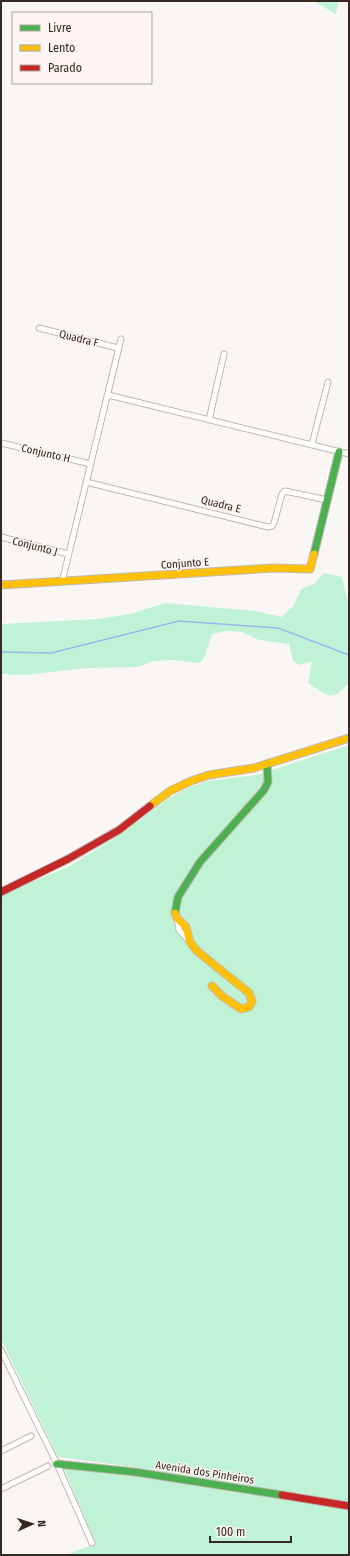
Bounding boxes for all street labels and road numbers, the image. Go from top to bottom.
street label: Quadra F [58,327,100,350]
street label: Conjunto H [20,442,72,465]
street label: Quadra E [200,493,242,516]
street label: Conjunto J [11,535,59,558]
street label: Conjunto E [161,555,210,572]
street label: Avenida dos Pinheiros [155,1458,256,1487]

